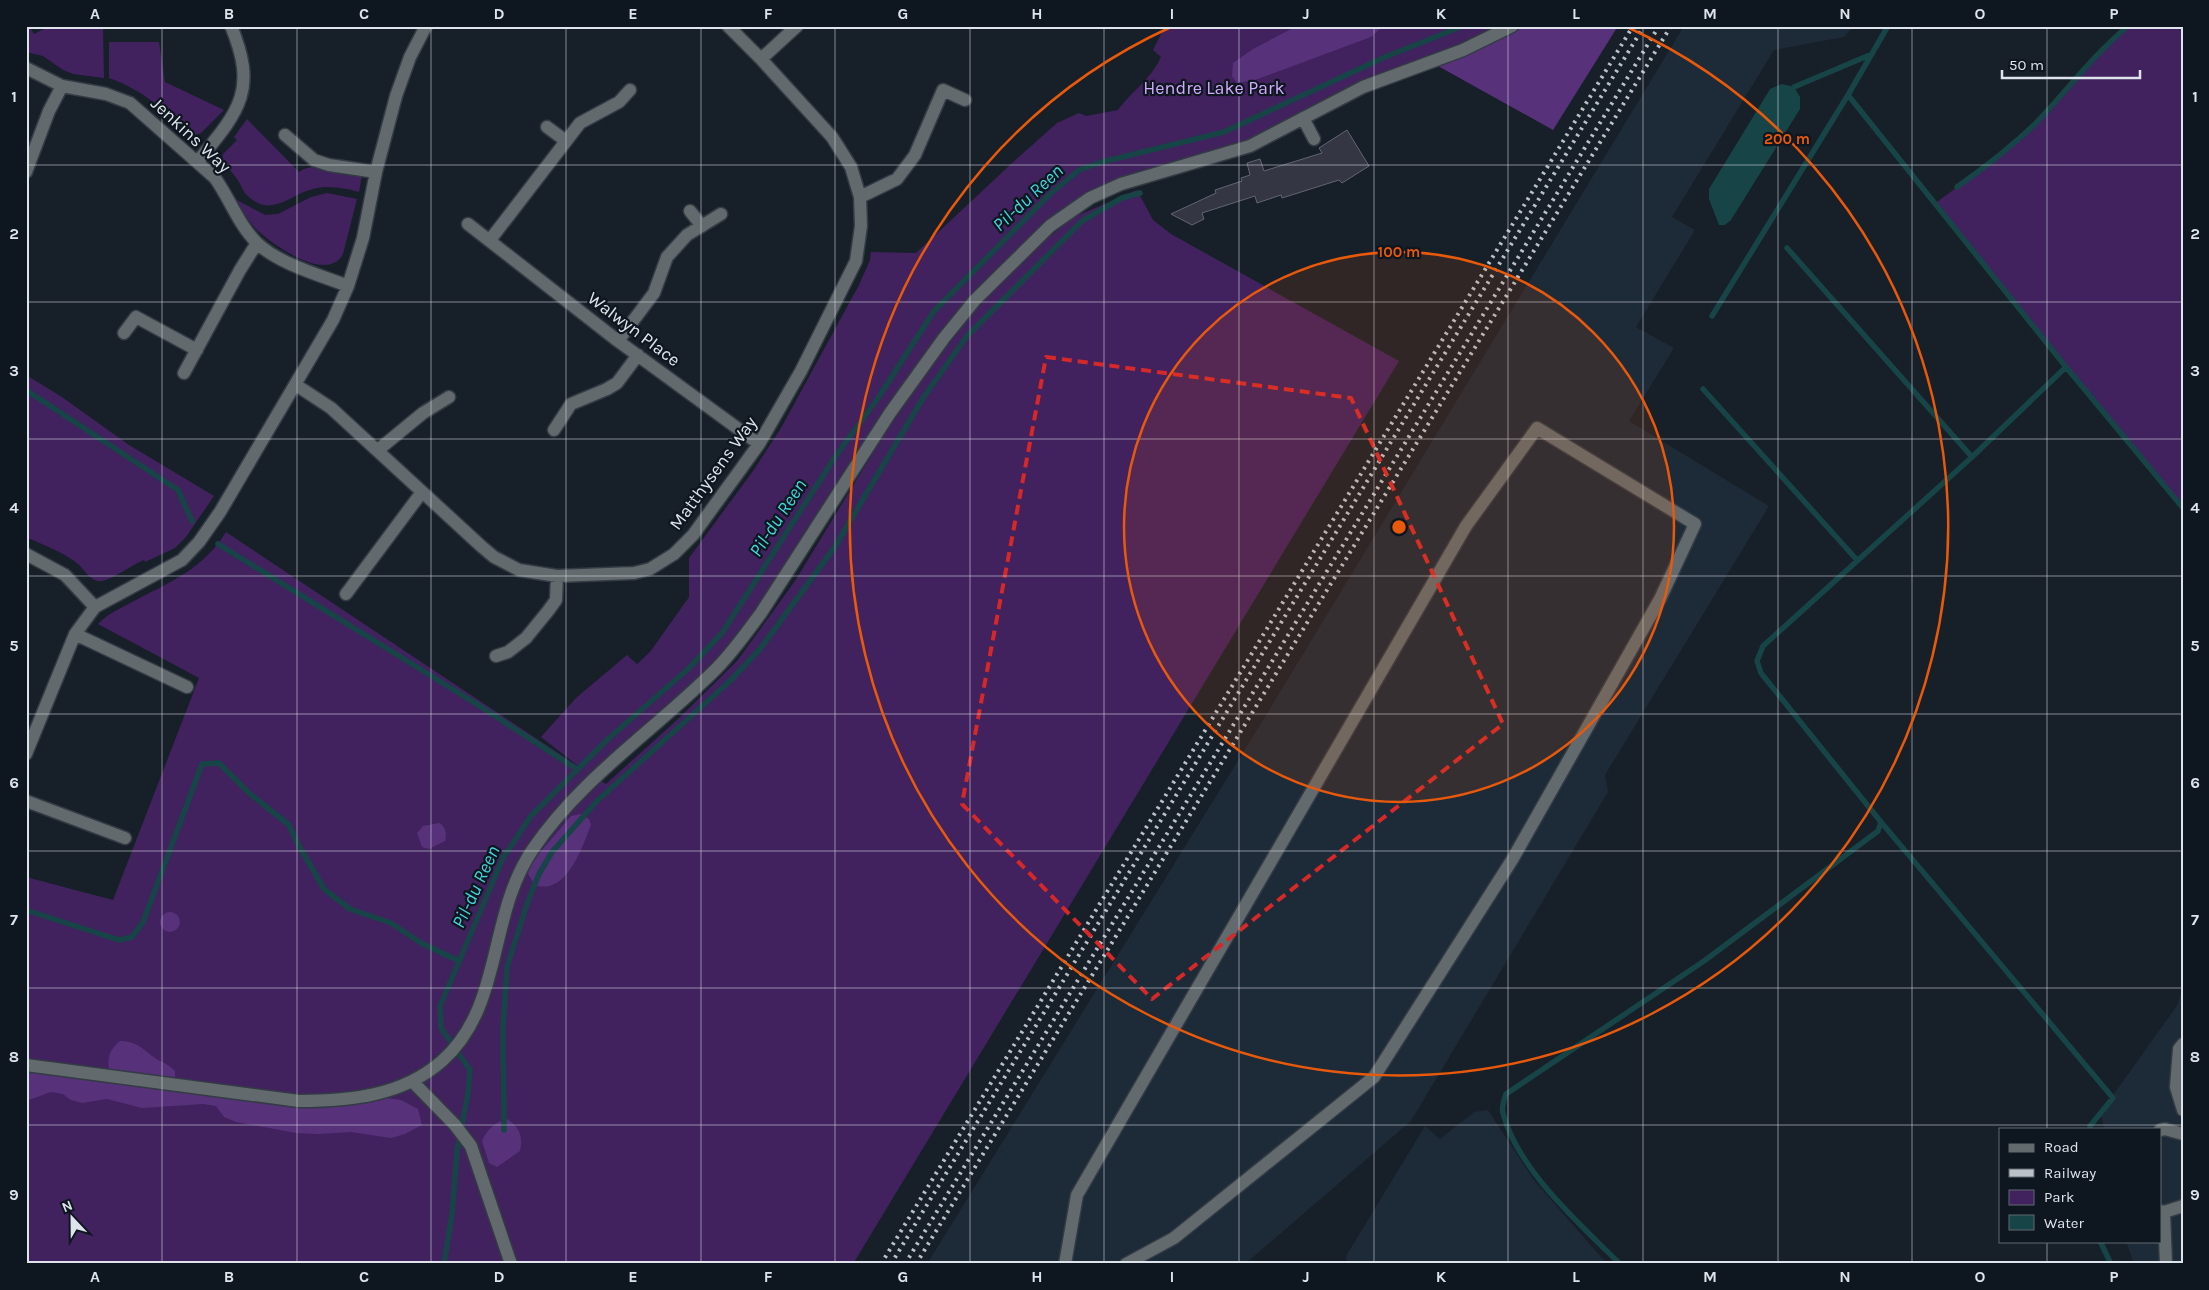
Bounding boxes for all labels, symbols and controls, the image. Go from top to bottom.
text: A [90,4,100,23]
text: B [224,4,234,23]
text: C [359,4,369,23]
text: D [494,4,505,23]
text: E [628,4,638,23]
text: F [764,4,773,23]
text: G [898,4,908,23]
text: H [1031,4,1043,23]
text: I [1170,4,1174,23]
text: J [1302,4,1310,23]
text: K [1436,4,1447,23]
text: L [1572,4,1580,23]
text: M [1703,4,1717,23]
text: N [1839,4,1851,23]
text: O [1975,4,1986,23]
text: P [2109,4,2119,23]
scale bar [2002,48,2139,80]
text: 50 m [2009,56,2044,74]
park label: Hendre Lake Park [1143,77,1285,99]
text: 1 [11,87,17,106]
text: 1 [2192,87,2198,106]
street label: Jenkins Way [146,92,236,178]
text: 200 m [1764,130,1810,148]
water label: Pil-du Reen [988,160,1068,236]
text: 2 [9,224,19,243]
text: 2 [2190,224,2200,243]
text: 100 m [1378,243,1420,261]
street label: Walwyn Place [583,287,685,371]
text: 3 [9,361,19,380]
text: 3 [2190,361,2200,380]
street label: Matthysens Way [664,411,762,534]
water label: Pil-du Reen [745,475,811,561]
text: 4 [9,498,19,517]
text: 4 [2190,498,2200,517]
centre of rings [1390,518,1408,536]
text: 5 [9,636,19,655]
text: 5 [2190,636,2200,655]
text: 6 [9,773,19,792]
text: 6 [2190,773,2200,792]
water label: Pil-du Reen [447,842,505,932]
text: 7 [10,910,18,929]
text: 7 [2191,910,2199,929]
text: 8 [9,1047,19,1066]
text: 8 [2190,1047,2200,1066]
legend [1999,1128,2162,1242]
text: Road [2044,1138,2079,1156]
text: Railway [2044,1164,2096,1182]
text: 9 [9,1185,19,1204]
text: 9 [2190,1185,2200,1204]
text: Park [2044,1188,2074,1206]
north arrow [48,1192,98,1242]
text: N [59,1197,75,1216]
text: Water [2044,1214,2085,1232]
text: A [90,1267,100,1286]
text: B [224,1267,234,1286]
text: C [359,1267,369,1286]
text: D [494,1267,505,1286]
text: E [628,1267,638,1286]
text: F [764,1267,773,1286]
text: G [898,1267,908,1286]
text: H [1031,1267,1043,1286]
text: I [1170,1267,1174,1286]
text: J [1302,1267,1310,1286]
text: K [1436,1267,1447,1286]
text: L [1572,1267,1580,1286]
text: M [1703,1267,1717,1286]
text: N [1839,1267,1851,1286]
text: O [1975,1267,1986,1286]
text: P [2109,1267,2119,1286]

